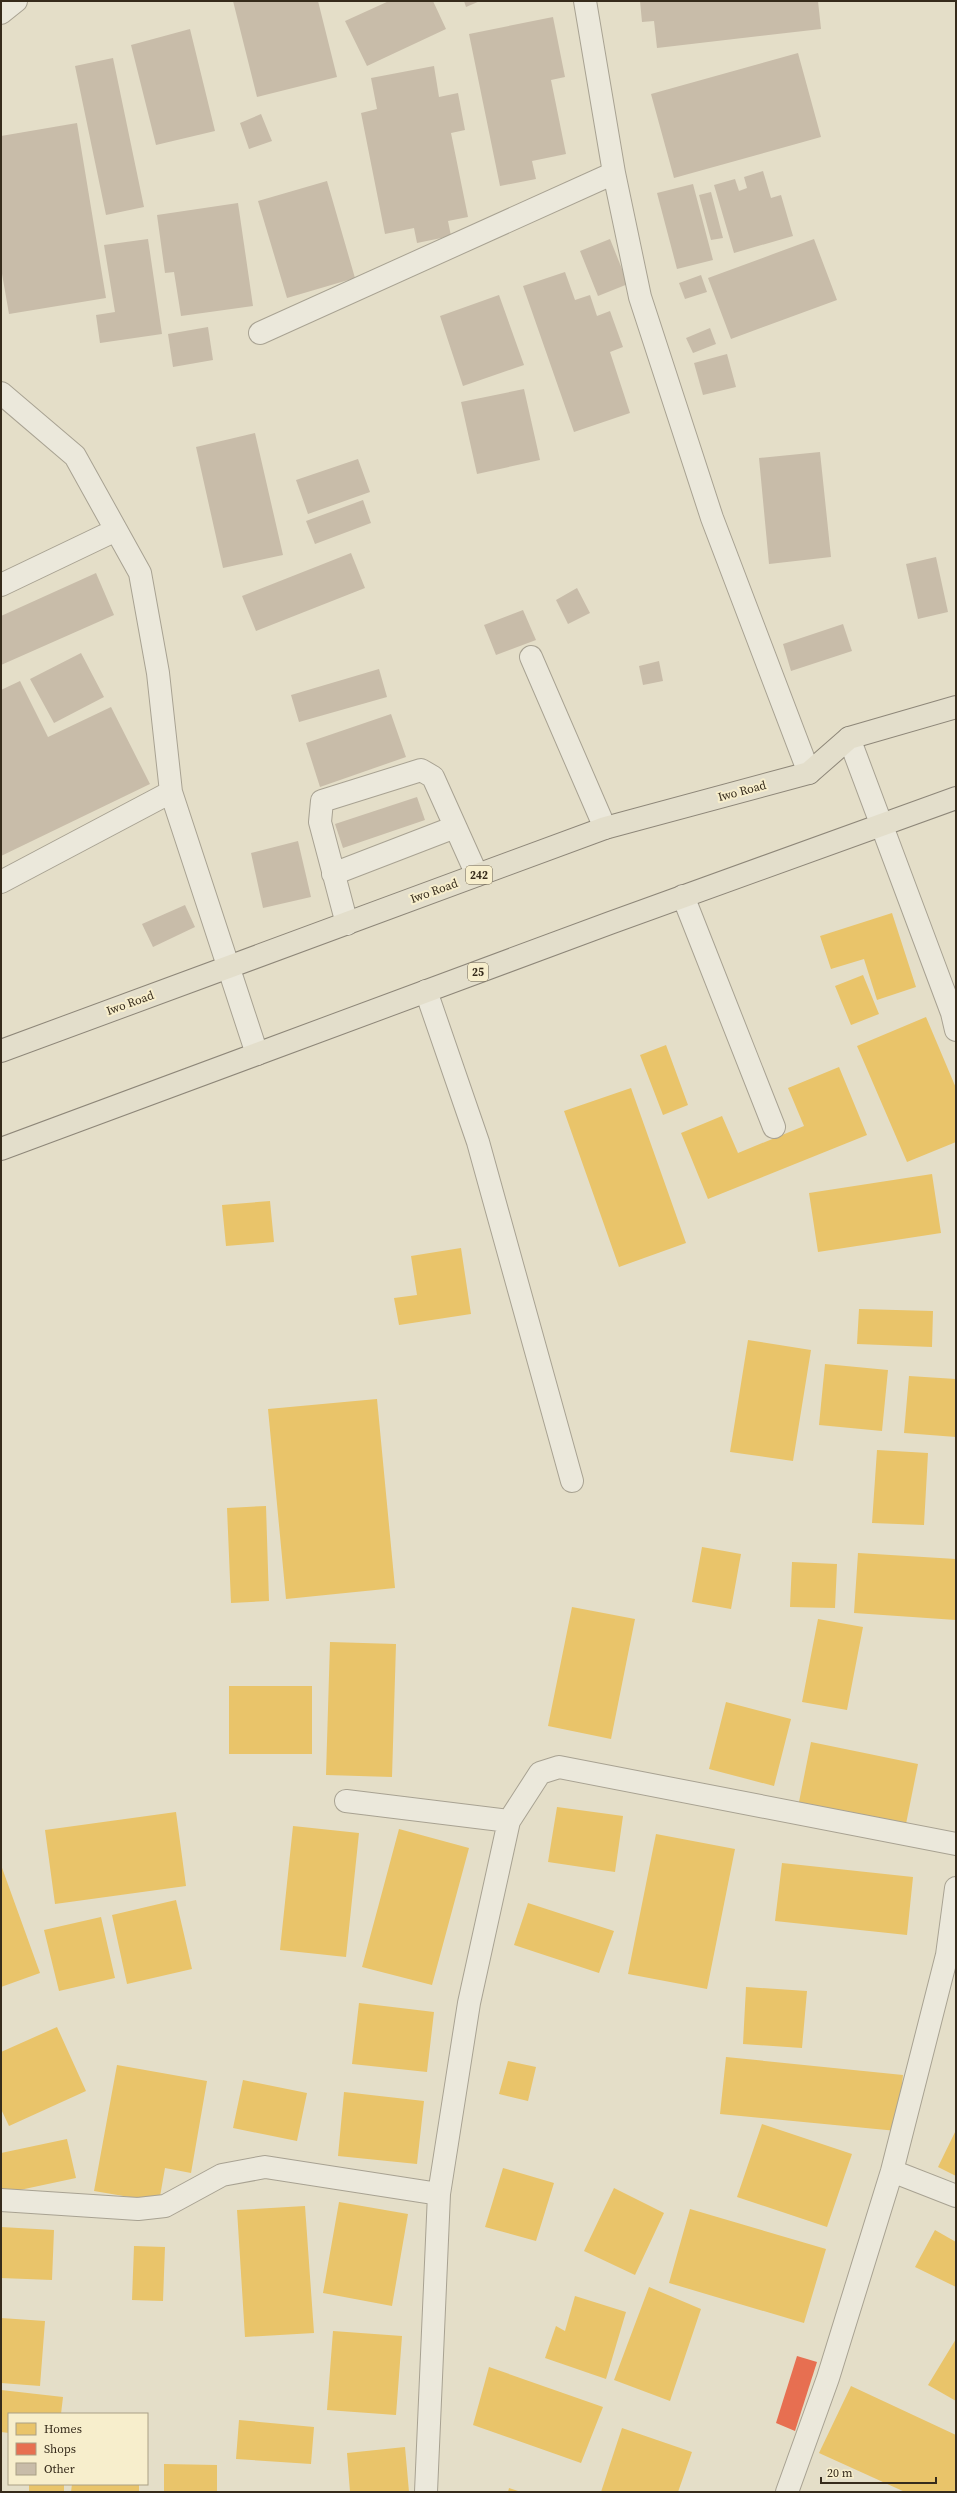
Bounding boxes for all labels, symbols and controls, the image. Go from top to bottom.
street label: Iwo Road [716,777,768,805]
road number: 242 [466,866,492,884]
street label: Iwo Road [408,875,460,907]
road number: 25 [468,963,488,981]
street label: Iwo Road [104,987,156,1019]
legend [8,2413,148,2485]
text: Homes [44,2421,82,2437]
text: Shops [44,2441,76,2457]
scale bar [821,2459,936,2485]
text: Other [44,2461,75,2477]
text: 20 m [827,2465,853,2481]

